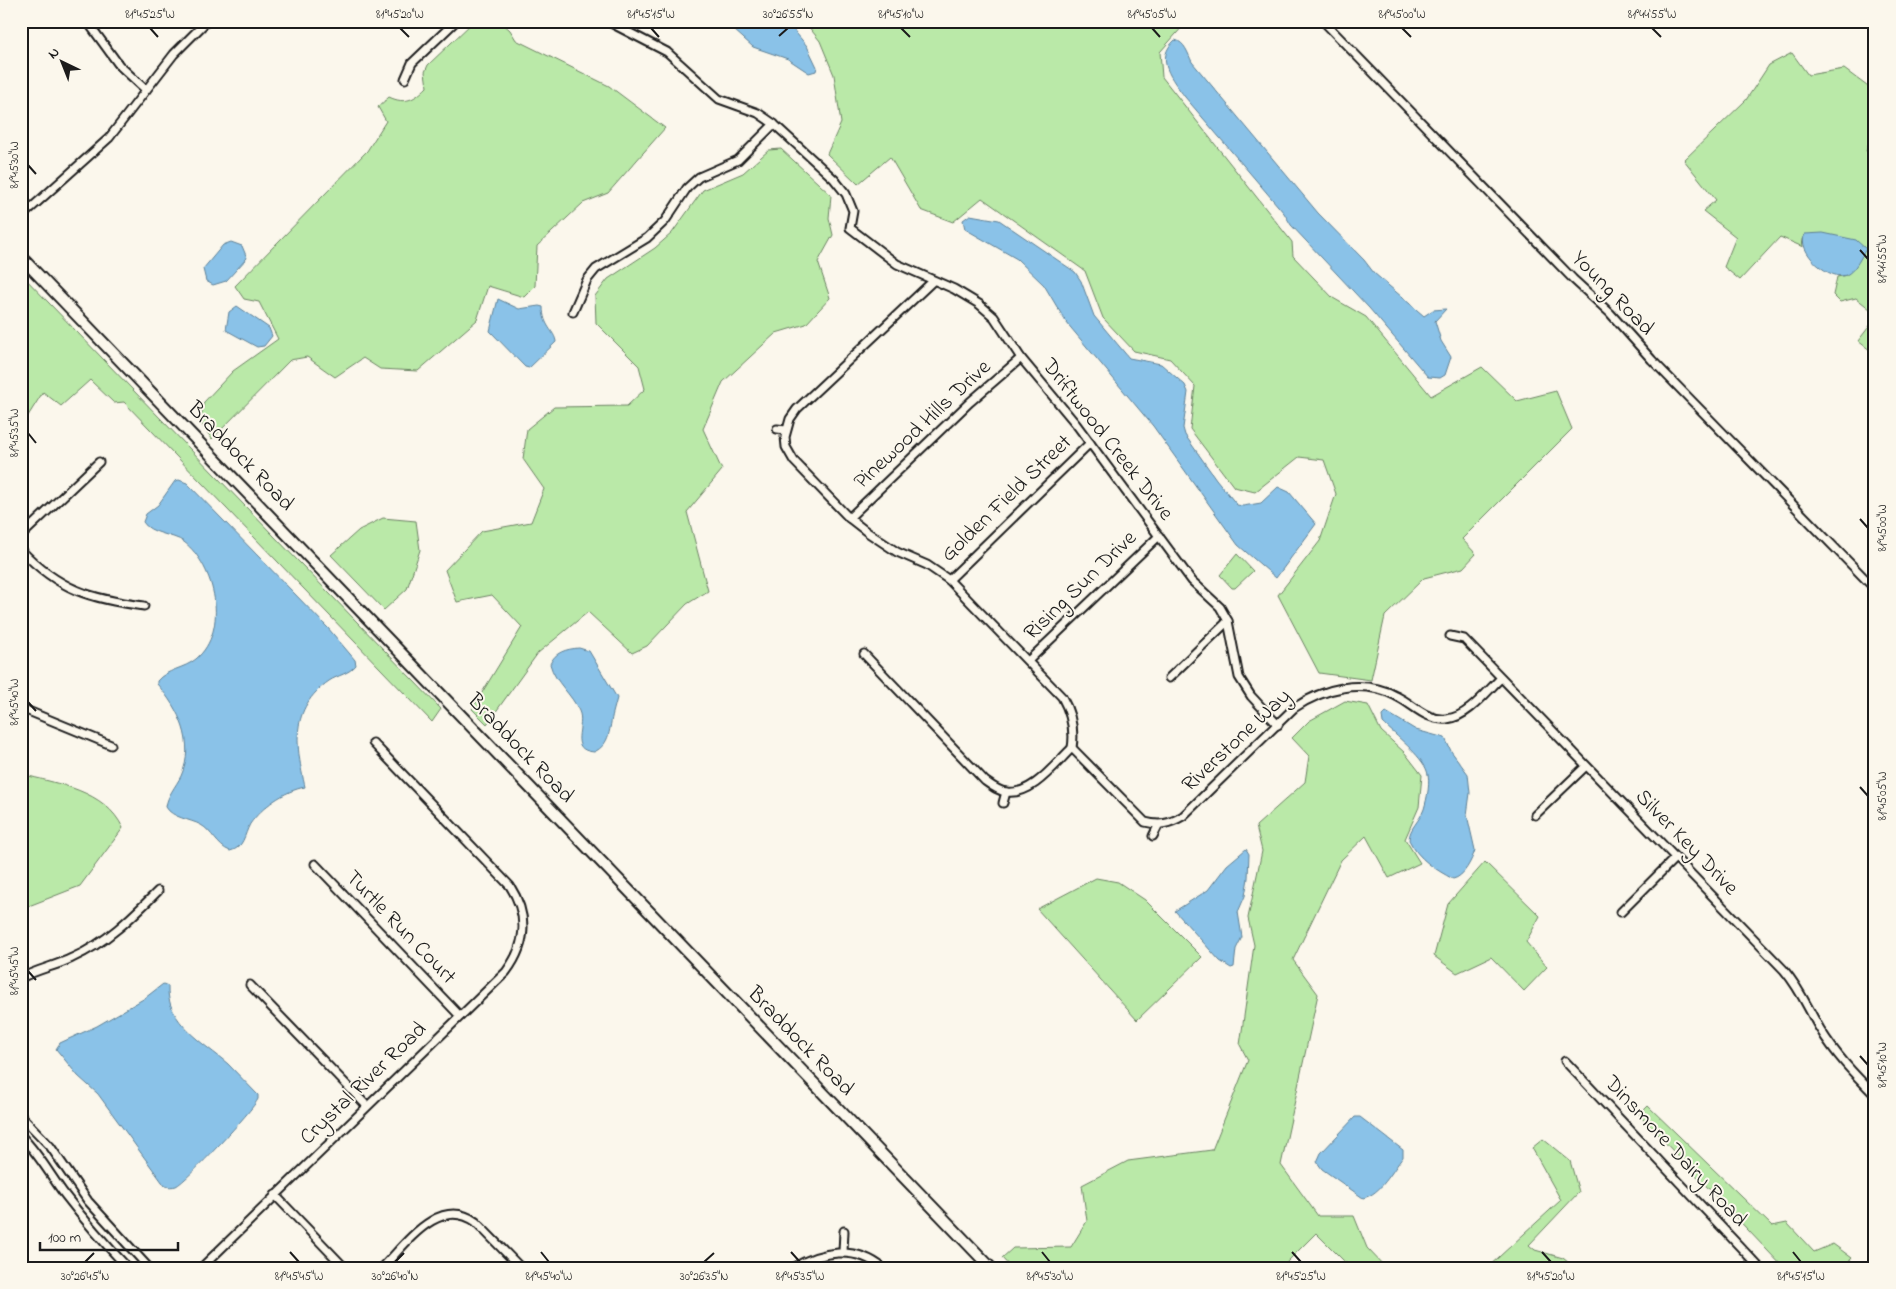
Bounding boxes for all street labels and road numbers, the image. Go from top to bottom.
street label: Young Road [1562,244,1661,344]
street label: Driftwood Creek Drive [1033,351,1181,528]
street label: Pinewood Hills Drive [847,353,999,497]
street label: Braddock Road [178,394,301,519]
street label: Golden Field Street [934,427,1080,570]
street label: Rising Sun Drive [1017,524,1146,649]
street label: Riverstone Way [1175,682,1300,801]
street label: Braddock Road [458,686,581,811]
street label: Silver Key Drive [1626,782,1745,904]
street label: Turtle Run Court [337,864,463,993]
street label: Braddock Road [738,979,861,1104]
street label: Crystal River Road [293,1015,436,1154]
street label: Dinsmore Dairy Road [1595,1068,1754,1236]

